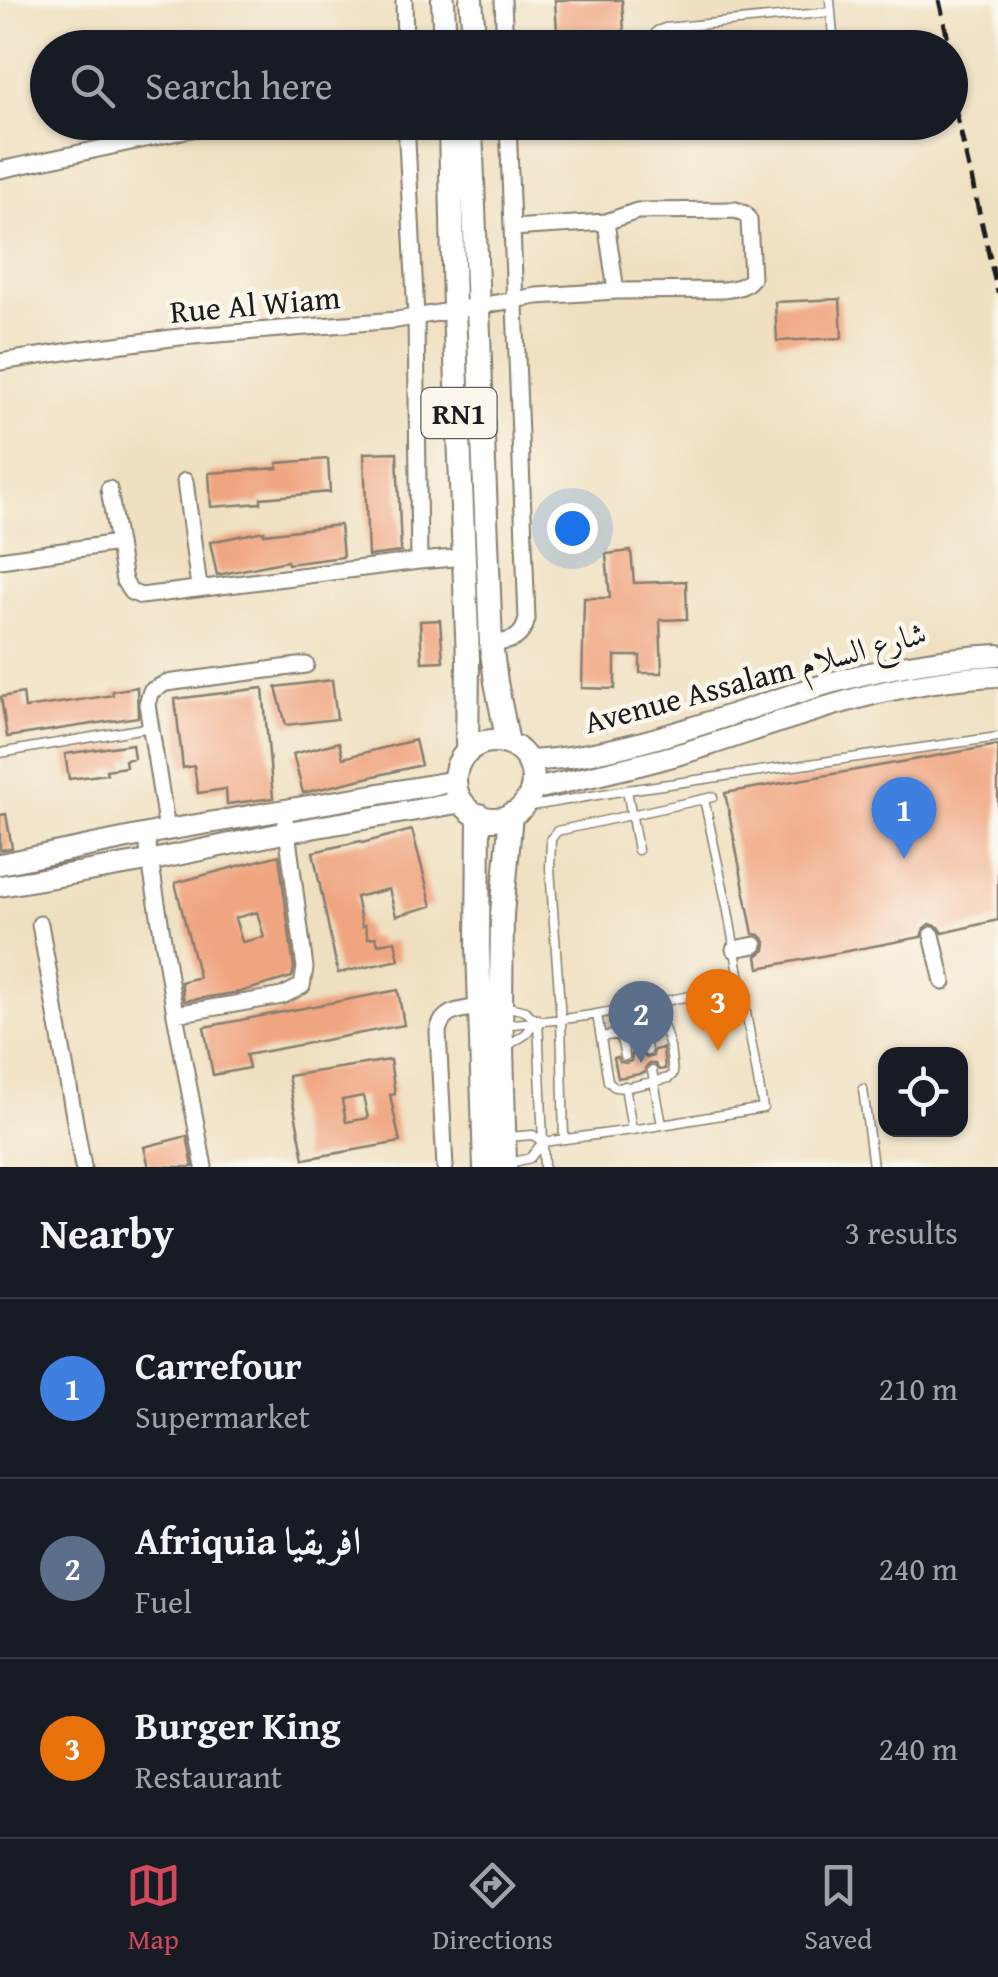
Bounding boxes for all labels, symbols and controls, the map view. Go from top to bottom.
search box [30,30,968,140]
text: Search here [145,57,333,113]
icon: search [65,58,120,113]
street label: Rue Al Wiam [168,273,342,335]
road number: RN1 [422,388,496,438]
your location [547,503,598,554]
street label: Avenue Assalam شارع السلام [579,609,933,750]
pin: 1 [872,776,936,859]
pin: 3 [686,968,750,1051]
pin: 2 [608,980,674,1063]
map controls [878,1047,968,1137]
button: locate [878,1047,968,1137]
text: Nearby [40,1202,174,1263]
text: 3 results [845,1209,958,1256]
text: Carrefour [135,1337,302,1393]
text: 1 [64,1365,81,1412]
text: 210 m [879,1365,958,1412]
text: Supermarket [135,1393,310,1440]
text: Afriquia افريقيا [135,1512,361,1568]
text: 2 [64,1545,81,1592]
text: 240 m [879,1545,958,1592]
text: Fuel [135,1578,192,1625]
text: Burger King [135,1697,341,1753]
text: 3 [64,1725,81,1772]
text: 240 m [879,1725,958,1772]
text: Restaurant [135,1753,282,1800]
tab: Map [126,1858,181,1959]
tab: Directions [432,1858,553,1959]
tab: Saved [804,1858,872,1959]

